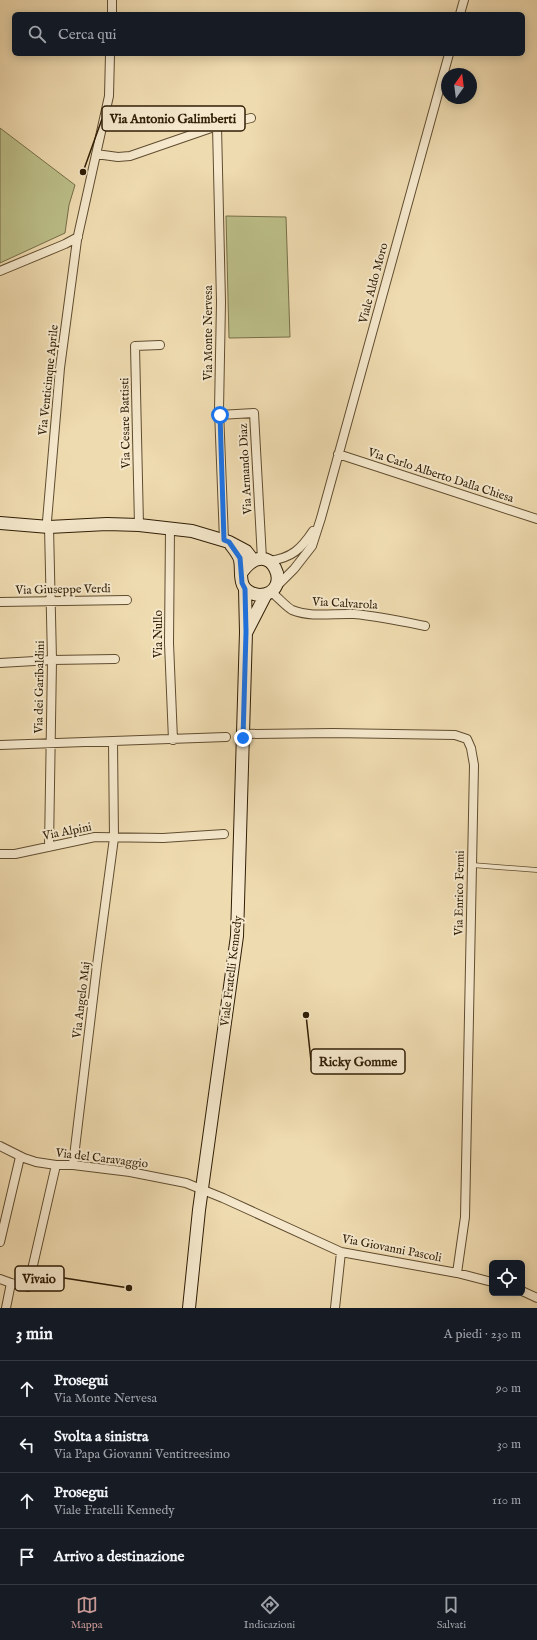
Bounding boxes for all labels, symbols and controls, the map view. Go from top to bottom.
search box [12,12,525,56]
icon: search [26,23,48,45]
text: Cerca qui [58,25,117,44]
north arrow [441,68,477,104]
callout: Via Antonio Galimberti [102,106,245,131]
text: Via Antonio Galimberti [109,111,237,128]
street label: Viale Aldo Moro [355,241,392,326]
street label: Via Monte Nervesa [201,285,216,382]
street label: Via Venticinque Aprile [35,323,63,437]
street label: Via Cesare Battisti [117,377,134,470]
route start [211,406,229,424]
street label: Via Armando Diaz [236,423,255,516]
street label: Via Carlo Alberto Dalla Chiesa [365,444,516,506]
street label: Via Giuseppe Verdi [14,581,111,599]
street label: Via Calvarola [311,594,379,613]
street label: Via Nullo [151,609,166,659]
street label: Via dei Garibaldini [31,640,48,735]
route end [234,729,252,747]
street label: Via Alpini [40,819,93,845]
street label: Via Enrico Fermi [451,850,468,937]
street label: Viale Fratelli Kennedy [217,915,246,1028]
street label: Via Angelo Maj [69,961,94,1040]
callout: Ricky Gomme [311,1049,405,1074]
text: Ricky Gomme [319,1054,397,1071]
street label: Via del Caravaggio [54,1145,150,1172]
street label: Via Giovanni Pascoli [340,1231,443,1266]
map controls [489,1260,525,1296]
button: locate [489,1260,525,1296]
callout: Vivaio [15,1266,64,1291]
text: Vivaio [21,1271,56,1288]
text: 3 min [16,1324,53,1345]
text: A piedi · 230 m [444,1326,521,1343]
text: Prosegui [54,1371,108,1390]
icon: ahead [16,1378,38,1400]
text: 90 m [496,1380,521,1397]
text: Via Monte Nervesa [54,1390,157,1407]
text: Svolta a sinistra [54,1427,149,1446]
icon: left [16,1434,38,1456]
text: 30 m [497,1436,521,1453]
text: Via Papa Giovanni Ventitreesimo [54,1446,230,1463]
text: Prosegui [54,1483,108,1502]
icon: ahead [16,1490,38,1512]
text: 110 m [492,1492,521,1509]
text: Viale Fratelli Kennedy [54,1502,175,1519]
icon: arrive [16,1546,38,1568]
text: Arrivo a destinazione [54,1547,184,1566]
tab: Mappa [71,1594,102,1632]
tab: Indicazioni [244,1594,295,1632]
tab: Salvati [437,1594,466,1632]

